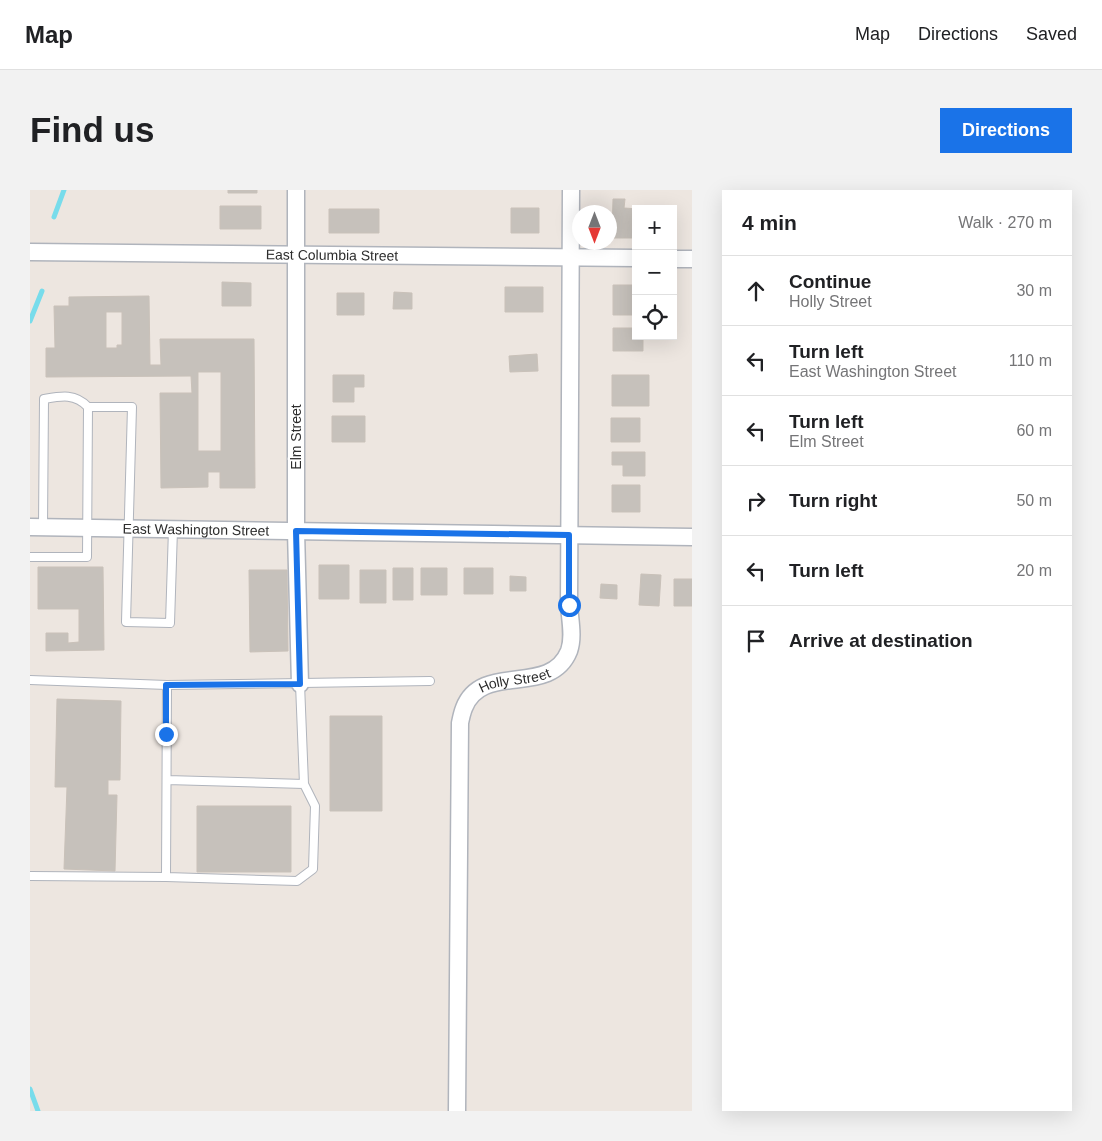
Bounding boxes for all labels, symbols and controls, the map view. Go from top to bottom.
text: Map [25,21,73,48]
text: Map [855,24,890,44]
text: Directions [918,24,998,44]
text: Saved [1026,24,1077,44]
button: Directions [940,108,1072,153]
text: Find us [30,110,154,149]
north arrow [572,205,617,250]
map controls [632,205,677,340]
button: + [632,205,677,250]
text: 4 min [742,211,797,234]
text: Walk · 270 m [958,214,1052,231]
street label: East Columbia Street [266,246,398,264]
button: − [632,250,677,295]
text: Continue [789,271,871,292]
icon: ahead [742,277,770,305]
text: 30 m [1016,282,1052,299]
text: Holly Street [789,293,872,310]
button: locate [632,295,677,340]
text: Turn left [789,341,864,362]
icon: left [742,347,770,375]
text: 110 m [1009,352,1052,369]
text: East Washington Street [789,363,957,380]
street label: Elm Street [288,404,304,470]
text: Turn left [789,411,864,432]
icon: left [742,417,770,445]
text: 60 m [1016,422,1052,439]
text: Elm Street [789,433,864,450]
icon: right [742,487,770,515]
text: Turn right [789,490,877,511]
text: 50 m [1016,492,1052,509]
street label: East Washington Street [123,520,270,539]
icon: left [742,557,770,585]
text: Turn left [789,560,864,581]
text: 20 m [1016,562,1052,579]
route start [558,594,581,617]
icon: arrive [742,627,770,655]
text: Arrive at destination [789,630,973,651]
street label: Holly Street [476,665,553,696]
route end [155,723,178,746]

